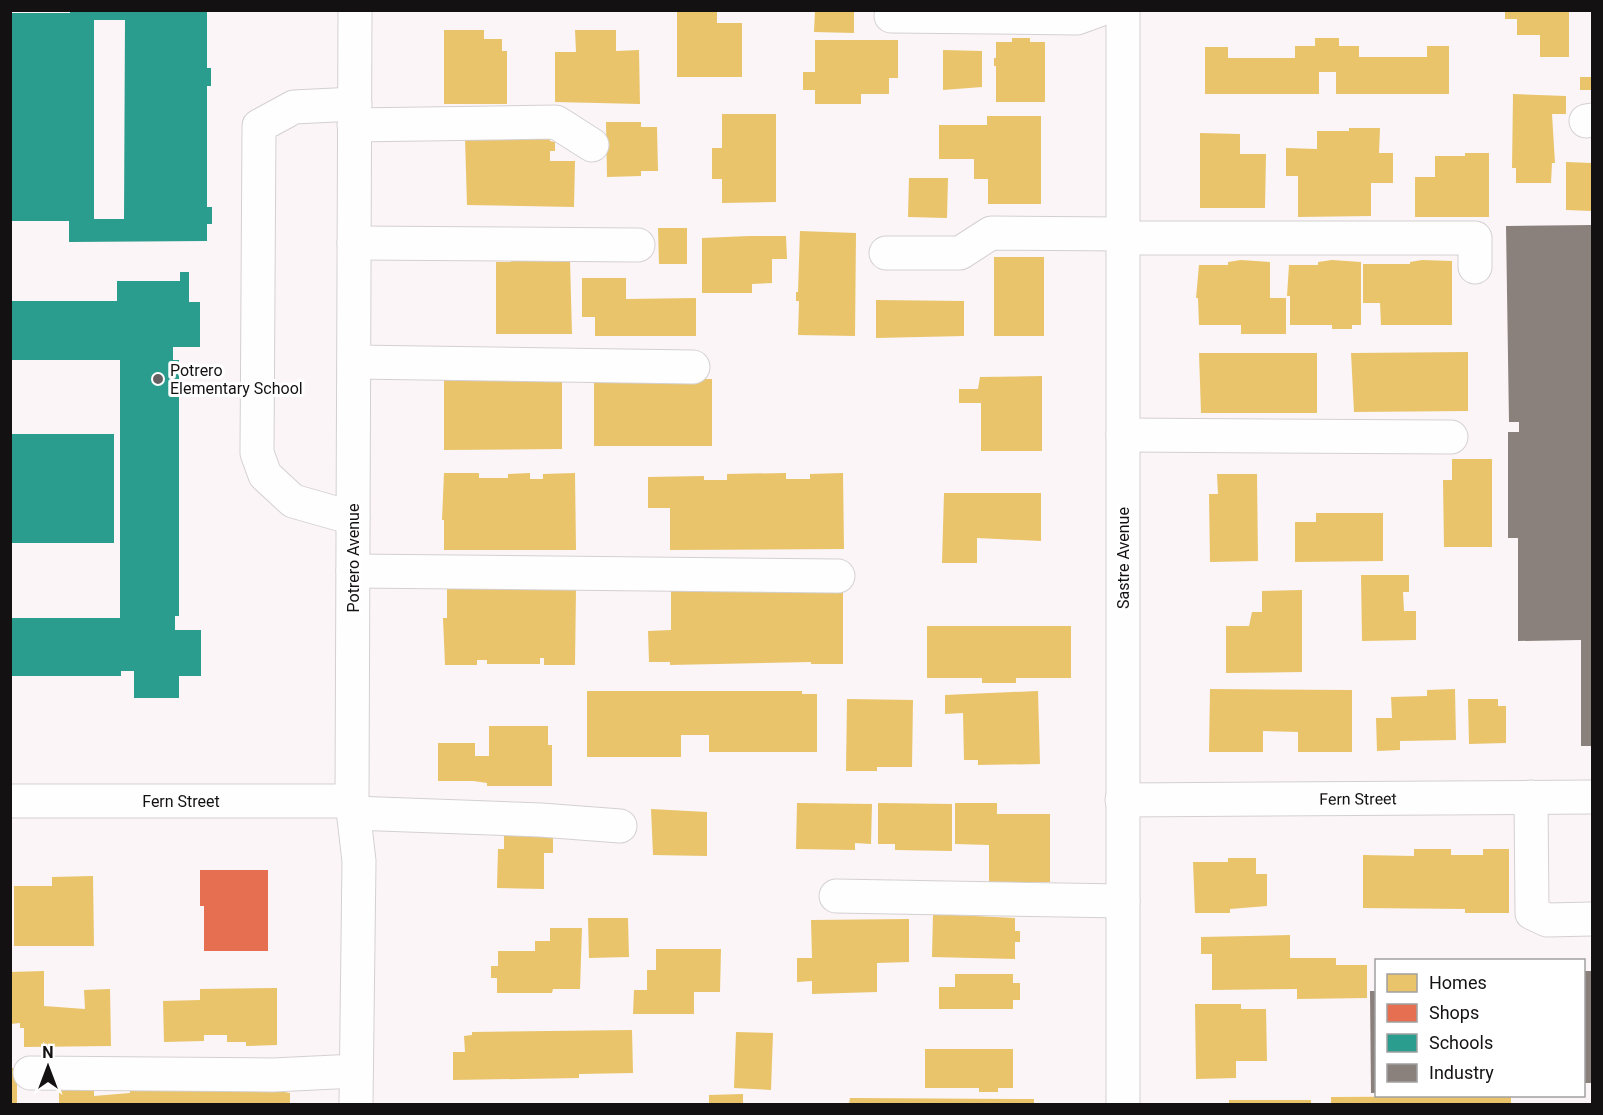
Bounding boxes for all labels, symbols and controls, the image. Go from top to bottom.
place label: Potrero Elementary School [170,361,303,398]
marker: Potrero Elementary School [151,372,165,386]
street label: Potrero Avenue [344,504,363,612]
street label: Sastre Avenue [1114,507,1133,609]
street label: Fern Street [1319,789,1397,808]
street label: Fern Street [142,792,220,811]
legend [1375,959,1585,1097]
text: Homes [1429,972,1487,993]
text: Shops [1429,1002,1479,1023]
text: Schools [1429,1032,1493,1053]
north arrow [18,1037,78,1097]
text: N [42,1043,54,1062]
text: Industry [1429,1062,1494,1083]

